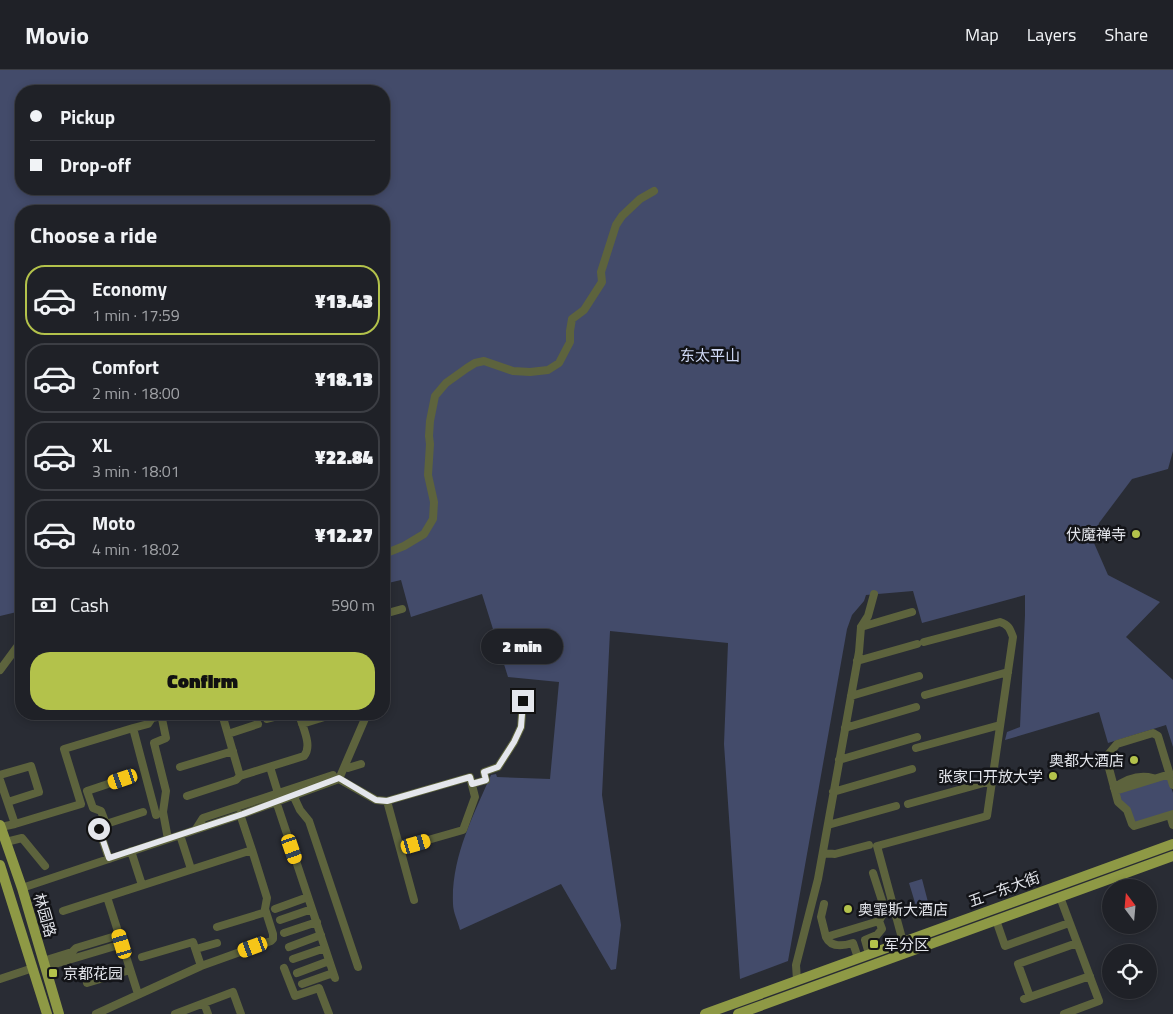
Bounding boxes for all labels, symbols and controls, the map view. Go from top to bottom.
text: Movio [25,17,89,53]
text: Map [965,21,999,48]
text: Layers [1027,21,1076,48]
text: Share [1104,21,1148,48]
text: Pickup [60,102,115,131]
text: Drop-off [60,150,131,179]
text: Choose a ride [30,218,157,252]
text: Economy [92,274,167,303]
icon: car [32,278,77,323]
text: ¥13.43 [315,286,373,315]
text: 1 min · 17:59 [92,303,180,327]
park label: 东太平山 [680,344,740,367]
text: Comfort [92,352,159,381]
icon: car [32,356,77,401]
text: ¥18.13 [315,364,373,393]
text: 2 min · 18:00 [92,381,180,405]
text: XL [92,430,112,459]
icon: car [32,434,77,479]
text: ¥22.84 [315,442,373,471]
text: 3 min · 18:01 [92,459,180,483]
text: Moto [92,508,135,537]
icon: car [32,512,77,557]
text: ¥12.27 [315,520,373,549]
place label: 伏魔禅寺 [1066,523,1126,546]
marker: 伏魔禅寺 [1130,528,1142,540]
text: 4 min · 18:02 [92,537,180,561]
text: Cash [70,590,109,619]
icon: cash [30,591,58,619]
text: 590 m [331,593,375,617]
callout: 2 min [482,628,564,664]
text: 2 min [502,634,542,658]
button: Confirm [30,652,375,710]
route end [512,690,534,712]
place label: 奥都大酒店 [1049,749,1124,772]
marker: 奥都大酒店 [1128,754,1140,766]
place label: 张家口开放大学 [938,765,1043,788]
car [106,767,139,791]
marker: 张家口开放大学 [1047,770,1059,782]
route start [88,818,110,840]
car [280,832,303,866]
car [399,833,432,855]
street label: 五一东大街 [965,865,1043,913]
north arrow [1102,879,1158,934]
map controls [1102,879,1157,999]
street label: 林园路 [28,890,62,940]
place label: 奥霏斯大酒店 [858,898,948,921]
marker: 奥霏斯大酒店 [842,903,854,915]
car [110,927,133,961]
place label: 军分区 [884,933,929,956]
car [236,935,269,959]
marker: 军分区 [868,938,880,950]
button: locate [1102,944,1157,999]
place label: 京都花园 [63,962,123,985]
marker: 京都花园 [47,967,59,979]

